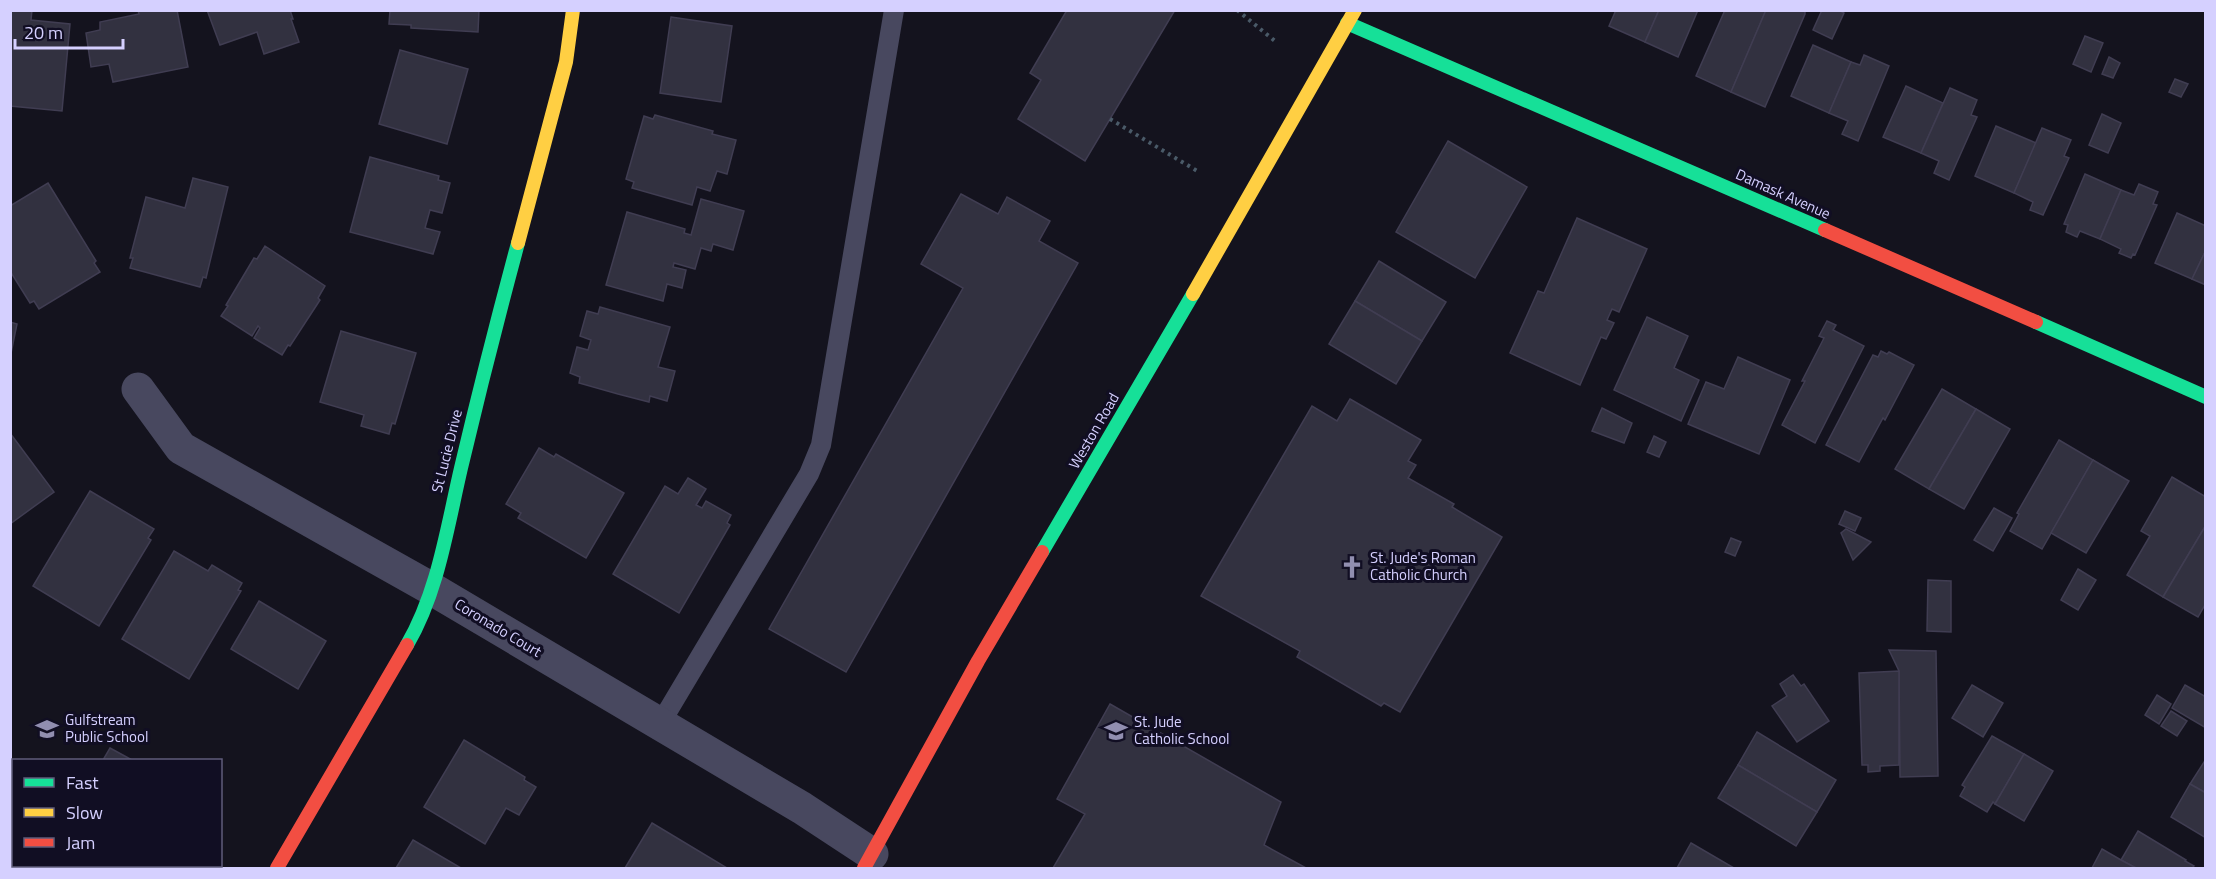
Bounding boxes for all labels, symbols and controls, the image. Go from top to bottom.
scale bar [15,12,123,50]
text: 20 m [24,19,63,46]
street label: Damask Avenue [1732,162,1834,225]
street label: Weston Road [1062,388,1125,473]
street label: St Lucie Drive [425,407,468,495]
place label: St. Jude's Roman Catholic Church [1370,546,1476,586]
church icon: St. Jude's Roman Catholic Church [1339,554,1365,580]
street label: Coronado Court [450,592,547,663]
place label: Gulfstream Public School [65,708,148,748]
place label: St. Jude Catholic School [1134,710,1230,750]
school or university icon: Gulfstream Public School [34,716,60,742]
school or university icon: St. Jude Catholic School [1103,718,1129,744]
legend [12,759,222,867]
text: Fast [66,769,99,796]
text: Slow [66,799,103,826]
text: Jam [66,829,95,856]

